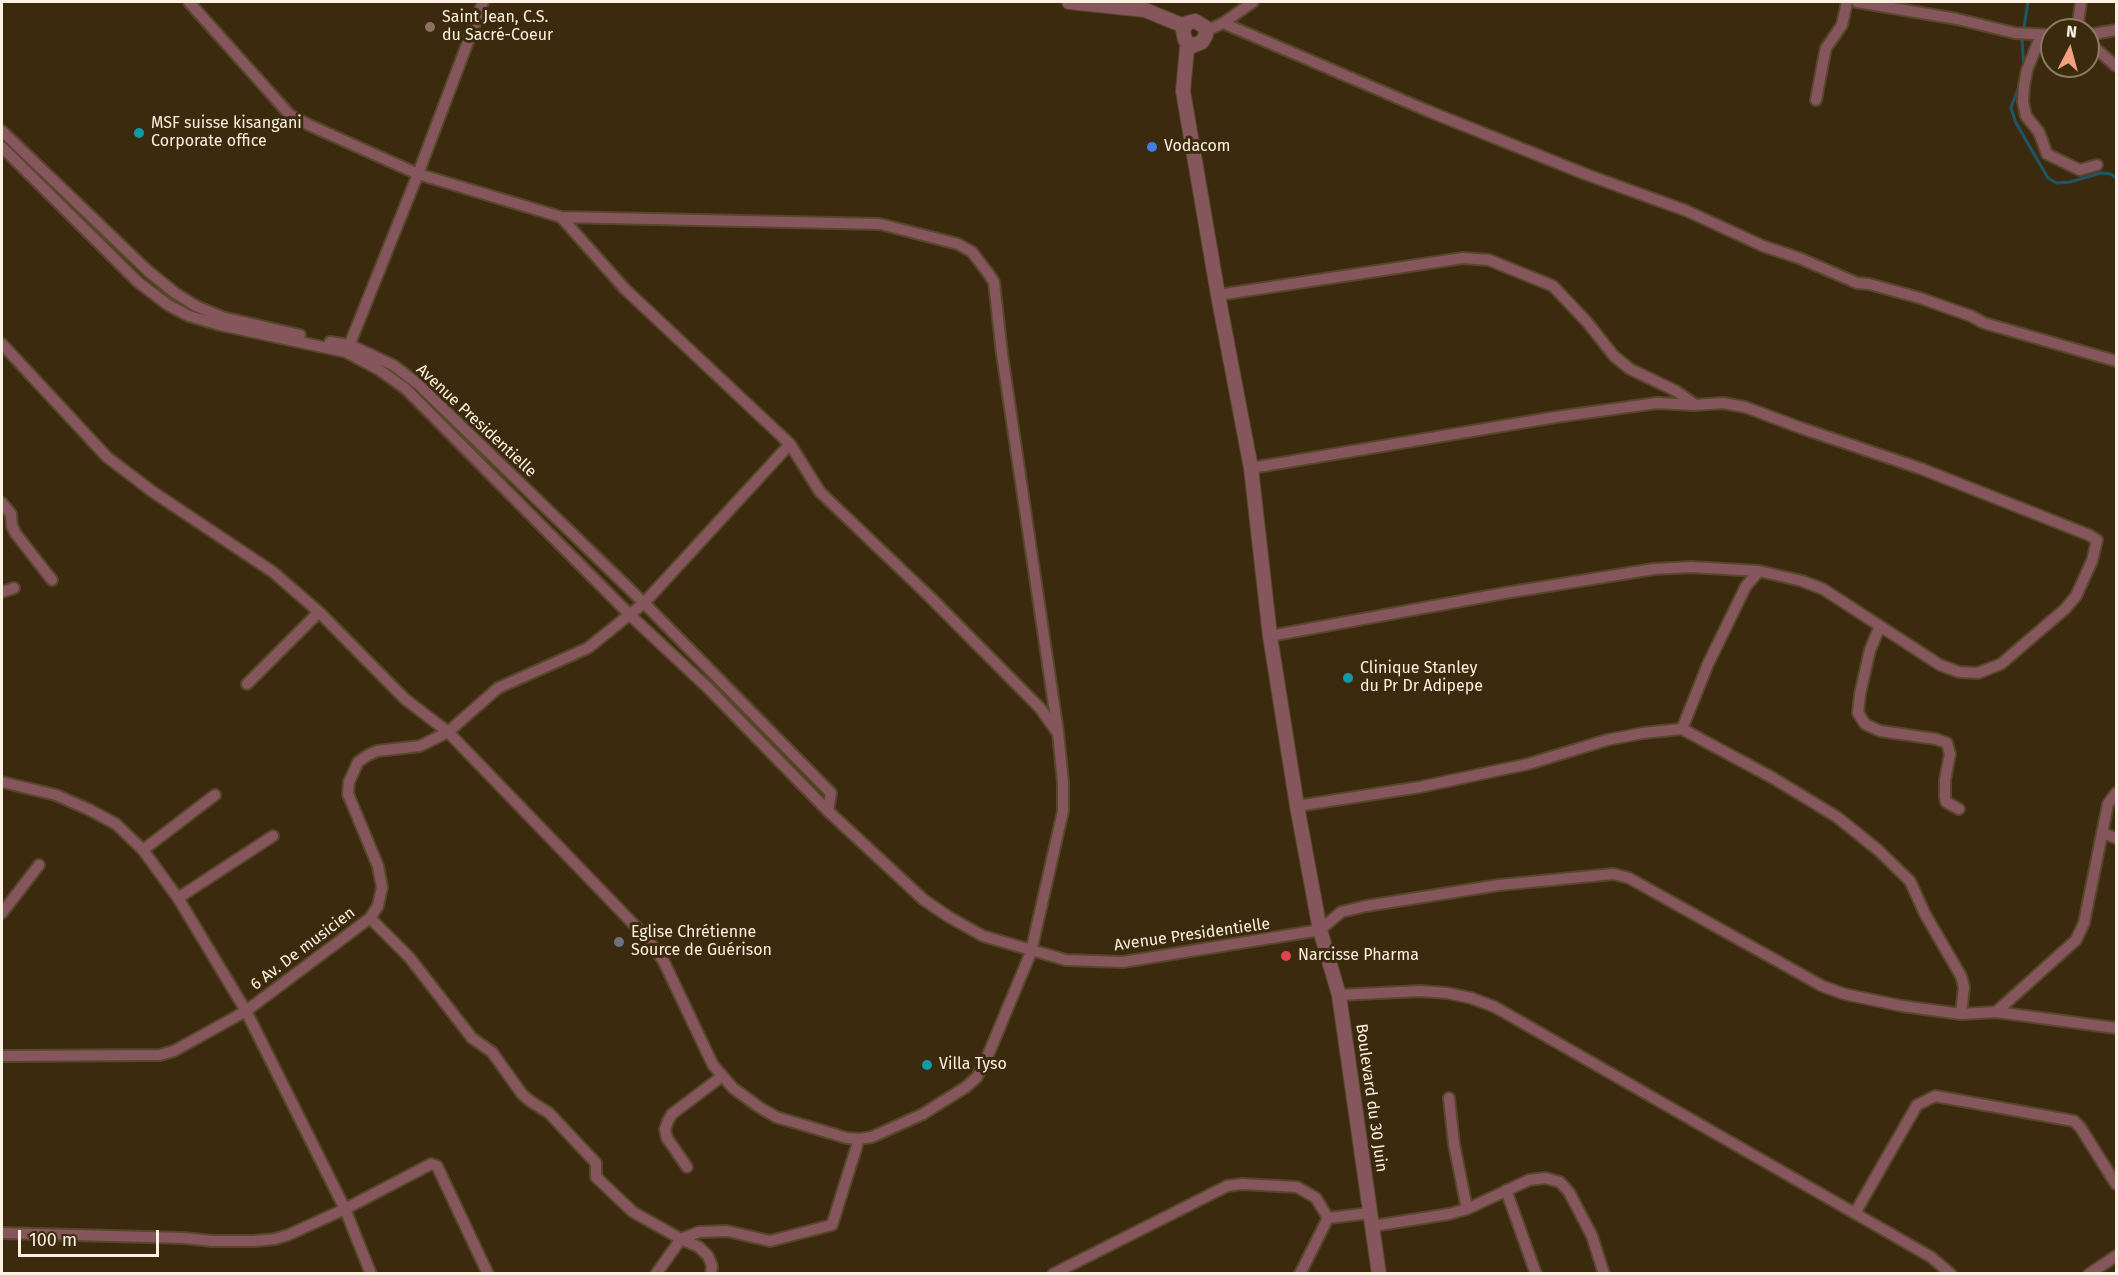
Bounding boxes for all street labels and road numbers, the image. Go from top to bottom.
street label: Avenue Presidentielle [412,360,540,482]
street label: 6 Av. De musicien [247,903,359,995]
street label: Avenue Presidentielle [1113,915,1271,955]
street label: Boulevard du 30 Juin [1351,1022,1391,1174]

